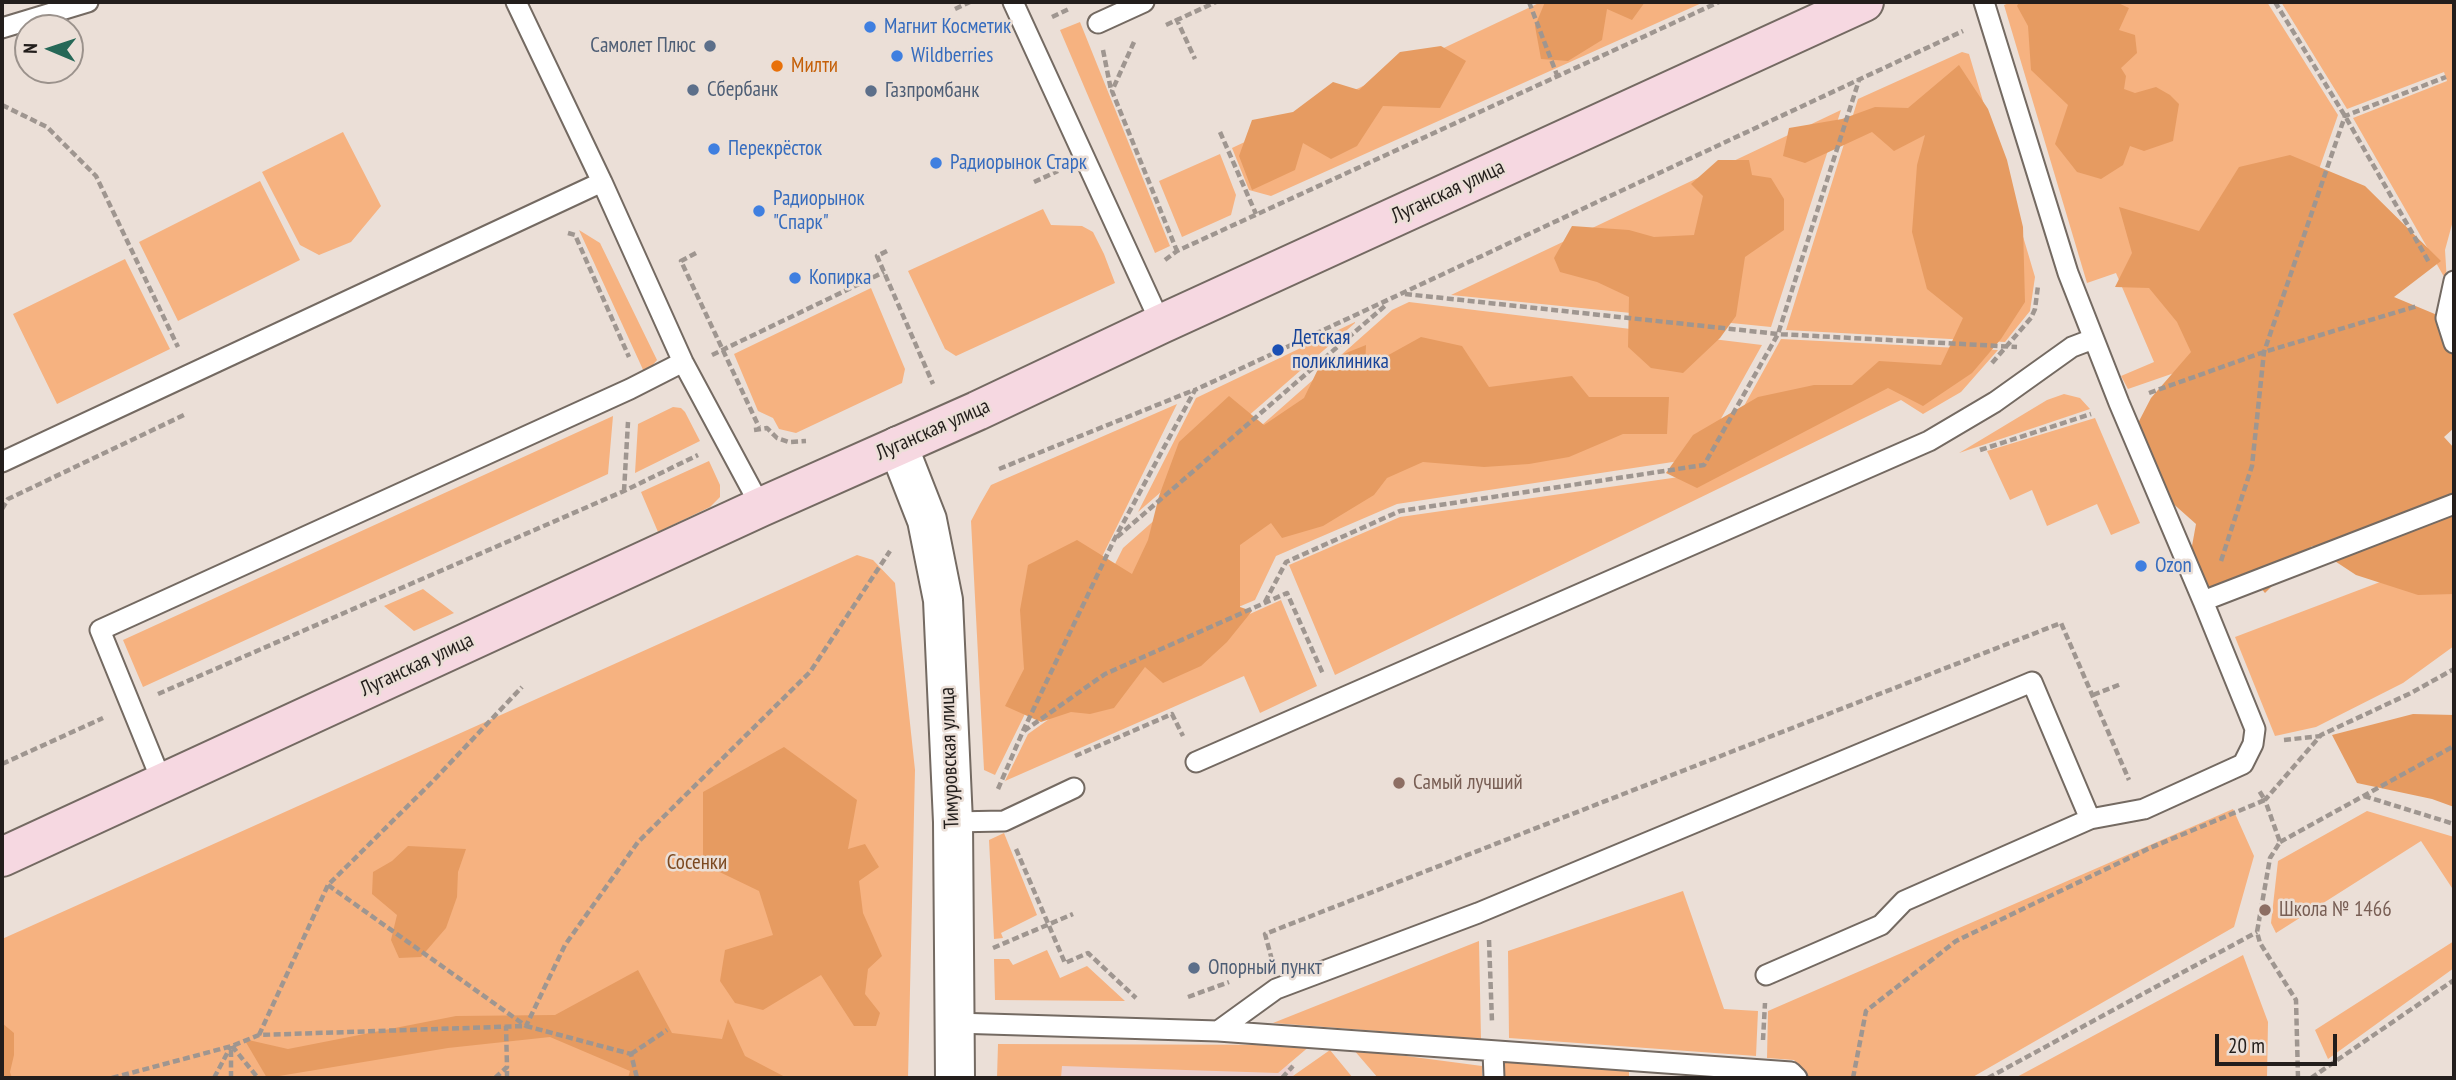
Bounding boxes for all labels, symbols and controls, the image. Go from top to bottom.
north arrow [14,14,84,84]
place label: Магнит Косметик [884,14,1011,40]
marker: Магнит Косметик [862,19,878,35]
place label: Самолет Плюс [590,33,696,59]
marker: Самолет Плюс [702,38,718,54]
text: N [18,43,42,54]
place label: Wildberries [911,43,993,69]
marker: Wildberries [889,48,905,64]
place label: Милти [791,53,838,79]
marker: Милти [769,58,785,74]
place label: Сбербанк [707,77,778,103]
place label: Газпромбанк [885,78,979,104]
marker: Сбербанк [685,82,701,98]
marker: Газпромбанк [863,83,879,99]
place label: Перекрёсток [728,136,822,162]
marker: Перекрёсток [706,141,722,157]
place label: Радиорынок Старк [950,150,1087,176]
marker: Радиорынок Старк [928,155,944,171]
street label: Луганская улица [1387,155,1509,229]
place label: Радиорынок "Спарк" [773,186,865,236]
marker: Радиорынок "Спарк" [751,203,767,219]
place label: Копирка [809,265,871,291]
marker: Копирка [787,270,803,286]
place label: Детская поликлиника [1292,325,1389,375]
marker: Детская поликлиника [1270,342,1286,358]
street label: Луганская улица [872,394,994,466]
place label: Ozon [2155,553,2192,579]
marker: Ozon [2133,558,2149,574]
street label: Луганская улица [356,628,478,702]
street label: Тимуровская улица [935,687,965,829]
place label: Самый лучший [1413,770,1523,796]
marker: Самый лучший [1391,775,1407,791]
park label: Сосенки [667,850,727,876]
place label: Школа № 1466 [2279,897,2392,923]
marker: Школа № 1466 [2257,902,2273,918]
place label: Опорный пункт [1208,955,1322,981]
marker: Опорный пункт [1186,960,1202,976]
scale bar [2218,1020,2340,1064]
text: 20 m [2228,1032,2265,1059]

